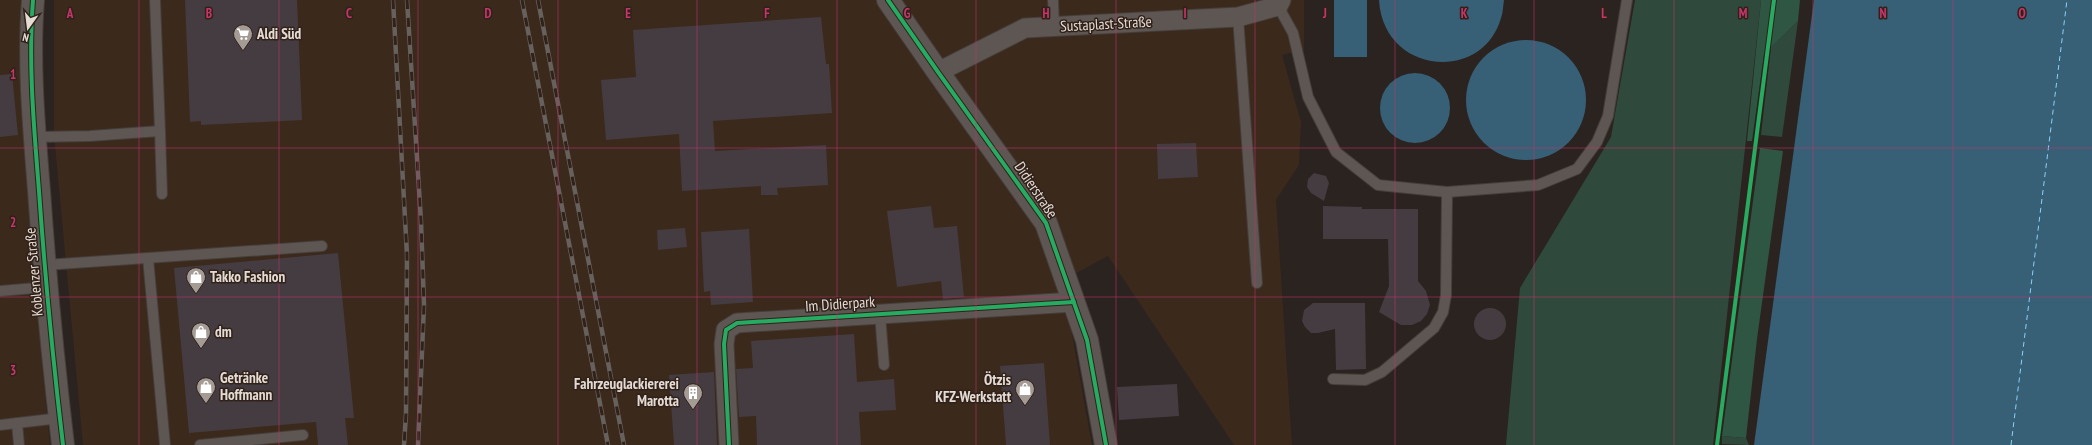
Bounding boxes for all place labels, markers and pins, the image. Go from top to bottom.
supermarket icon: Aldi Süd [232,23,254,51]
place label: Aldi Süd [256,24,302,43]
shop icon: Takko Fashion [185,266,207,294]
place label: Takko Fashion [210,267,285,286]
shop icon: dm [190,321,212,349]
place label: dm [215,322,232,341]
place label: Getränke Hoffmann [220,368,272,404]
place label: Ötzis KFZ-Werkstatt [935,370,1012,406]
place label: Fahrzeuglackiererei Marotta [574,374,679,410]
shop icon: Getränke Hoffmann [195,376,217,404]
shop icon: Ötzis KFZ-Werkstatt [1014,378,1036,406]
building icon: Fahrzeuglackiererei Marotta [682,382,704,410]

